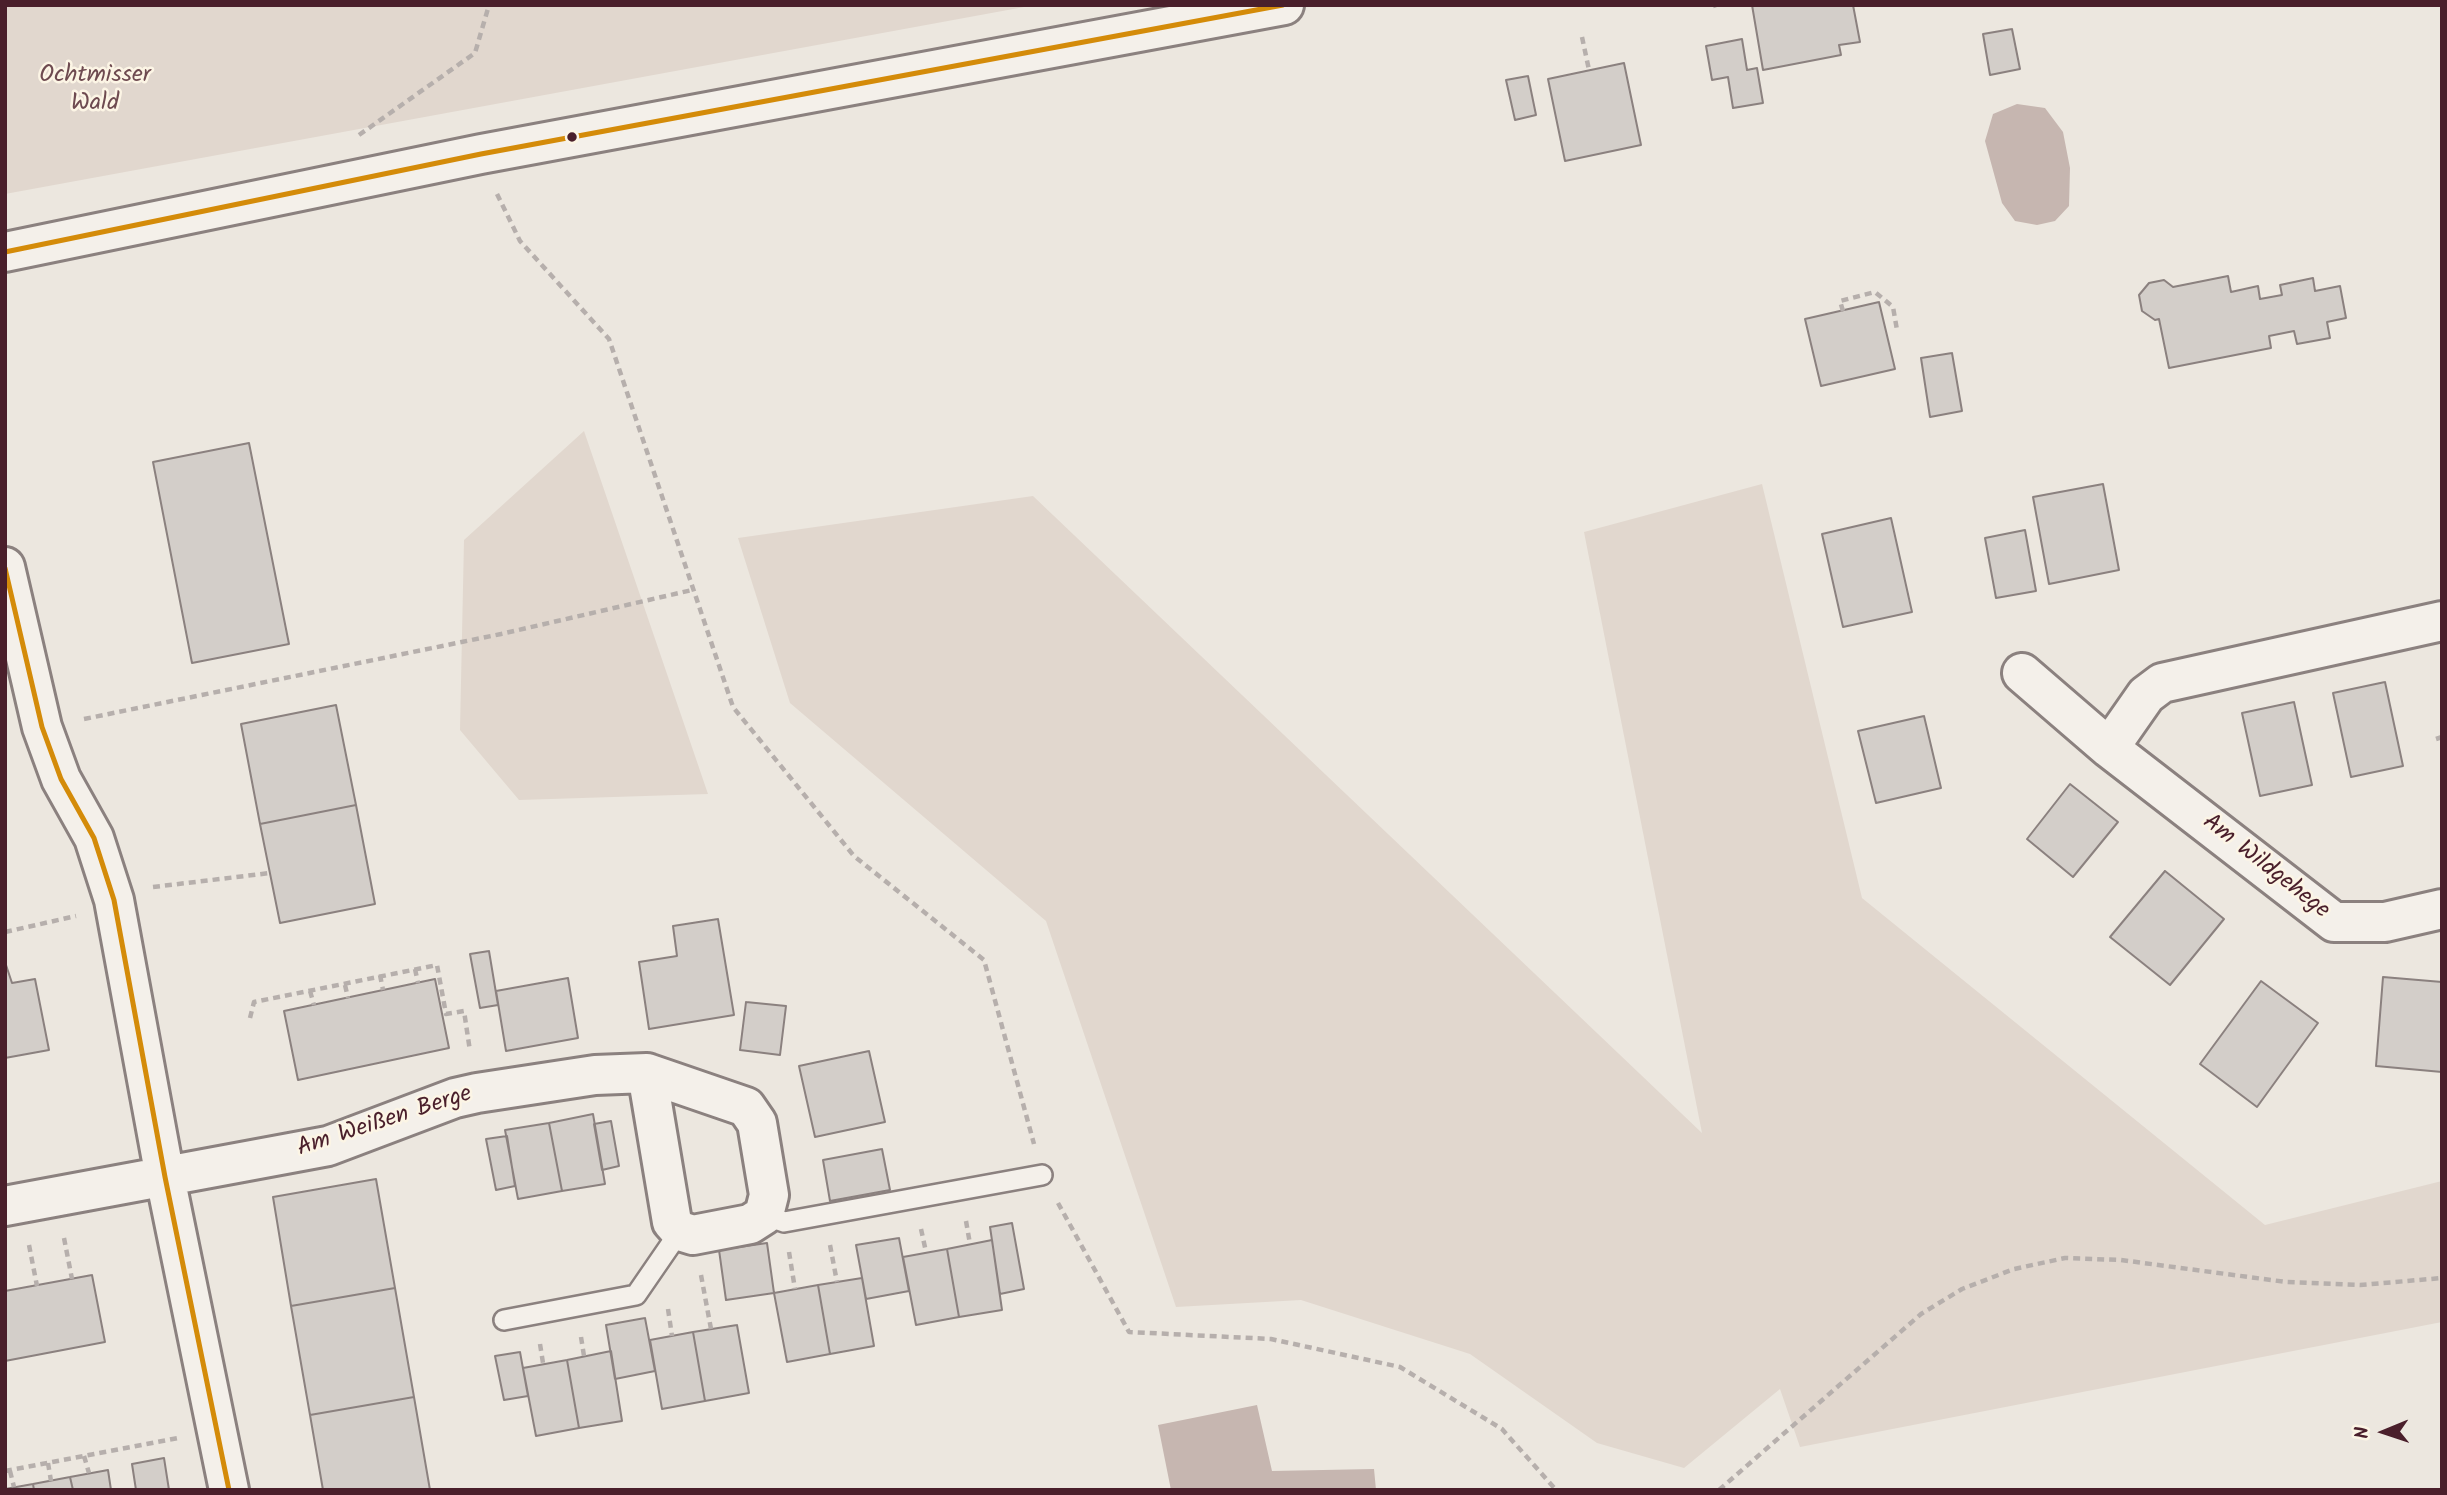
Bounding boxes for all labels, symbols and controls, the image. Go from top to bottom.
park label: Ochtmisser Wald [39,63,151,119]
unlabelled marker [565,130,579,144]
street label: Am Wildgehege [2196,809,2334,927]
street label: Am Weißen Berge [294,1081,476,1165]
north arrow [2349,1397,2419,1467]
text: N [2348,1426,2378,1439]

